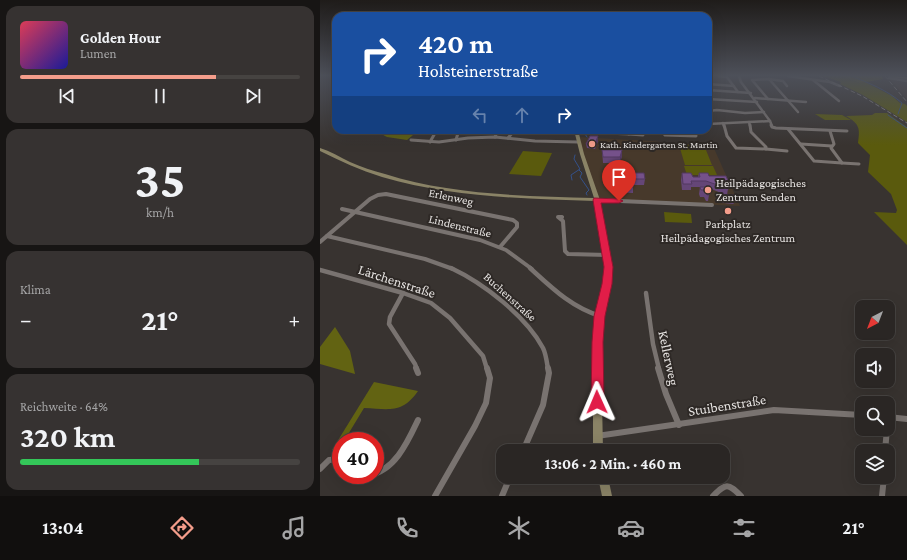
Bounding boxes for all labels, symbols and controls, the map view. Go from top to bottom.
icon: right [352,28,404,80]
text: 420 m [418,28,493,59]
text: Golden Hour [80,30,161,46]
text: Lumen [80,46,116,61]
text: Holsteinerstraße [418,61,538,81]
icon: previous [56,85,78,107]
icon: pause [149,85,171,107]
icon: next [242,85,264,107]
icon: left [469,104,491,126]
icon: ahead [511,104,533,126]
icon: right [553,104,575,126]
marker: Kath. Kindergarten St. Martin [587,139,597,149]
place label: Kath. Kindergarten St. Martin [600,139,718,150]
text: 35 [135,150,185,208]
pin [602,160,636,201]
icon: arrive [608,166,630,188]
place label: Heilpädagogisches Zentrum Senden [716,176,806,204]
street label: Erlenweg [427,185,475,209]
marker: Heilpädagogisches Zentrum Senden [703,185,713,195]
text: km/h [146,205,174,220]
marker: Parkplatz Heilpädagogisches Zentrum [723,206,733,216]
street label: Lindenstraße [427,211,493,241]
place label: Parkplatz Heilpädagogisches Zentrum [661,217,796,245]
street label: Lärchenstraße [356,261,438,301]
street label: Buchenstraße [481,270,539,324]
text: Klima [20,282,51,297]
north arrow [855,300,895,340]
map controls [855,300,895,484]
text: 21° [141,303,179,336]
text: − [20,307,32,332]
text: + [288,307,300,332]
street label: Kellerweg [655,329,683,387]
button: sound [855,348,895,388]
position arrow [576,381,618,423]
street label: Stuibenstraße [687,391,767,419]
button: search [855,396,895,436]
text: Reichweite · 64% [20,399,108,414]
text: 320 km [20,420,115,453]
speed limit sign: 40 [332,432,384,484]
button: layers [855,444,895,484]
text: 13:06 · 2 Min. · 460 m [545,456,681,472]
icon: directions [168,514,196,542]
icon: music [280,514,308,542]
icon: phone [393,514,421,542]
icon: climate [505,514,533,542]
icon: car [617,514,645,542]
icon: filters [730,514,758,542]
text: 13:04 [42,518,83,538]
text: 21° [842,518,865,538]

